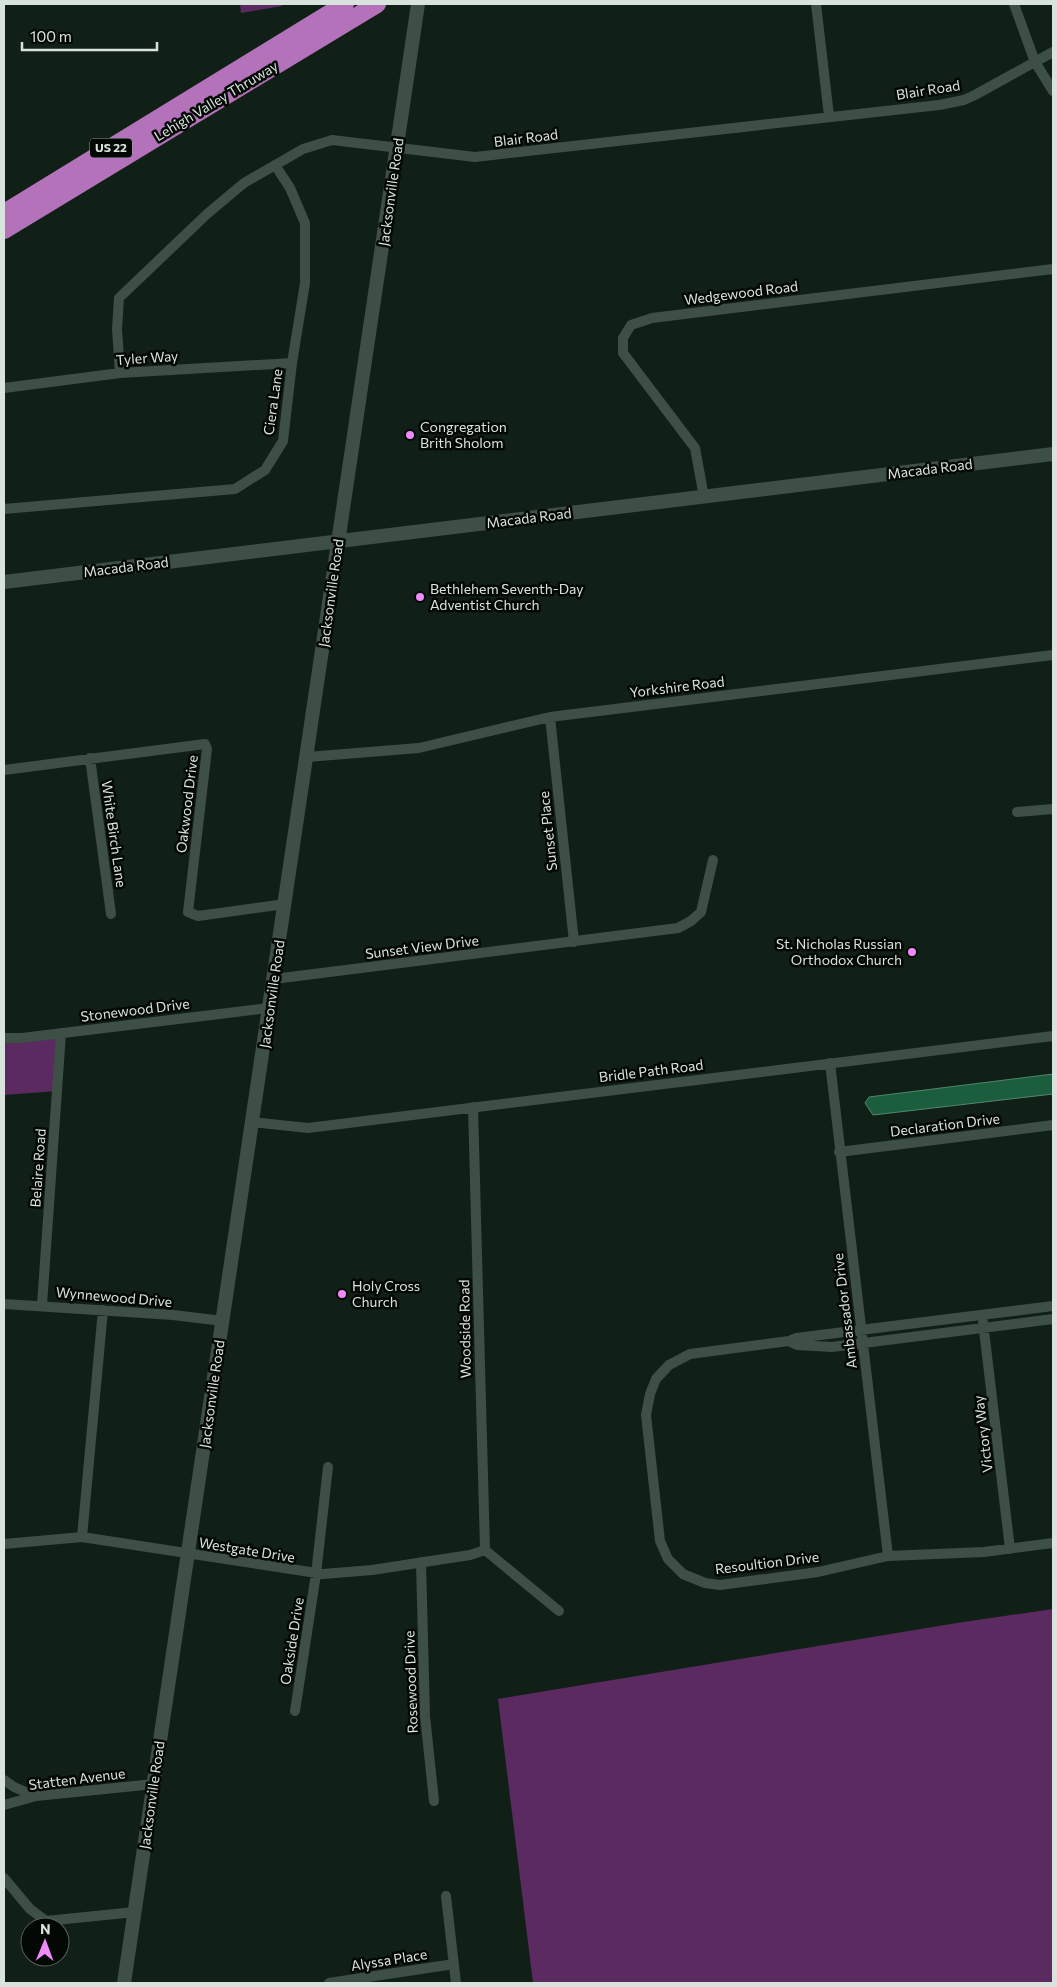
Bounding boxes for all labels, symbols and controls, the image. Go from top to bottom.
scale bar [22,20,158,52]
text: 100 m [30,27,72,45]
street label: Lehigh Valley Thruway [151,57,281,144]
street label: Blair Road [895,76,961,103]
street label: Blair Road [493,125,559,150]
street label: Jacksonville Road [374,137,407,247]
road number: US 22 [90,138,132,158]
street label: Wedgewood Road [683,277,799,308]
street label: Tyler Way [115,347,179,368]
street label: Ciera Lane [259,368,286,436]
place label: Congregation Brith Sholom [420,418,507,451]
marker: Congregation Brith Sholom [404,429,416,441]
street label: Macada Road [886,455,973,482]
street label: Macada Road [485,504,572,531]
street label: Jacksonville Road [314,538,347,648]
street label: Macada Road [82,553,169,580]
place label: Bethlehem Seventh-Day Adventist Church [430,580,583,613]
marker: Bethlehem Seventh-Day Adventist Church [414,591,426,603]
street label: Yorkshire Road [629,672,725,701]
street label: Oakwood Drive [172,754,201,854]
street label: White Birch Lane [99,779,130,889]
street label: Sunset Place [535,790,560,872]
street label: Sunset View Drive [364,931,480,962]
place label: St. Nicholas Russian Orthodox Church [776,935,902,968]
street label: Jacksonville Road [255,939,288,1049]
marker: St. Nicholas Russian Orthodox Church [906,946,918,958]
street label: Stonewood Drive [80,994,190,1025]
street label: Bridle Path Road [598,1056,704,1085]
street label: Declaration Drive [889,1109,1001,1140]
street label: Belaire Road [26,1128,49,1208]
street label: Ambassador Drive [829,1252,860,1370]
place label: Holy Cross Church [352,1277,420,1310]
street label: Woodside Road [455,1279,474,1379]
street label: Wynnewood Drive [55,1283,173,1310]
marker: Holy Cross Church [336,1288,348,1300]
street label: Jacksonville Road [195,1339,228,1449]
street label: Victory Way [969,1395,996,1474]
street label: Westgate Drive [198,1534,296,1565]
street label: Resoultion Drive [714,1548,820,1577]
street label: Oakside Drive [276,1596,307,1686]
street label: Rosewood Drive [400,1630,421,1734]
street label: Jacksonville Road [135,1740,168,1850]
street label: Statten Avenue [28,1764,126,1793]
north arrow [20,1917,70,1967]
text: N [40,1920,51,1937]
street label: Alyssa Place [350,1945,428,1974]

